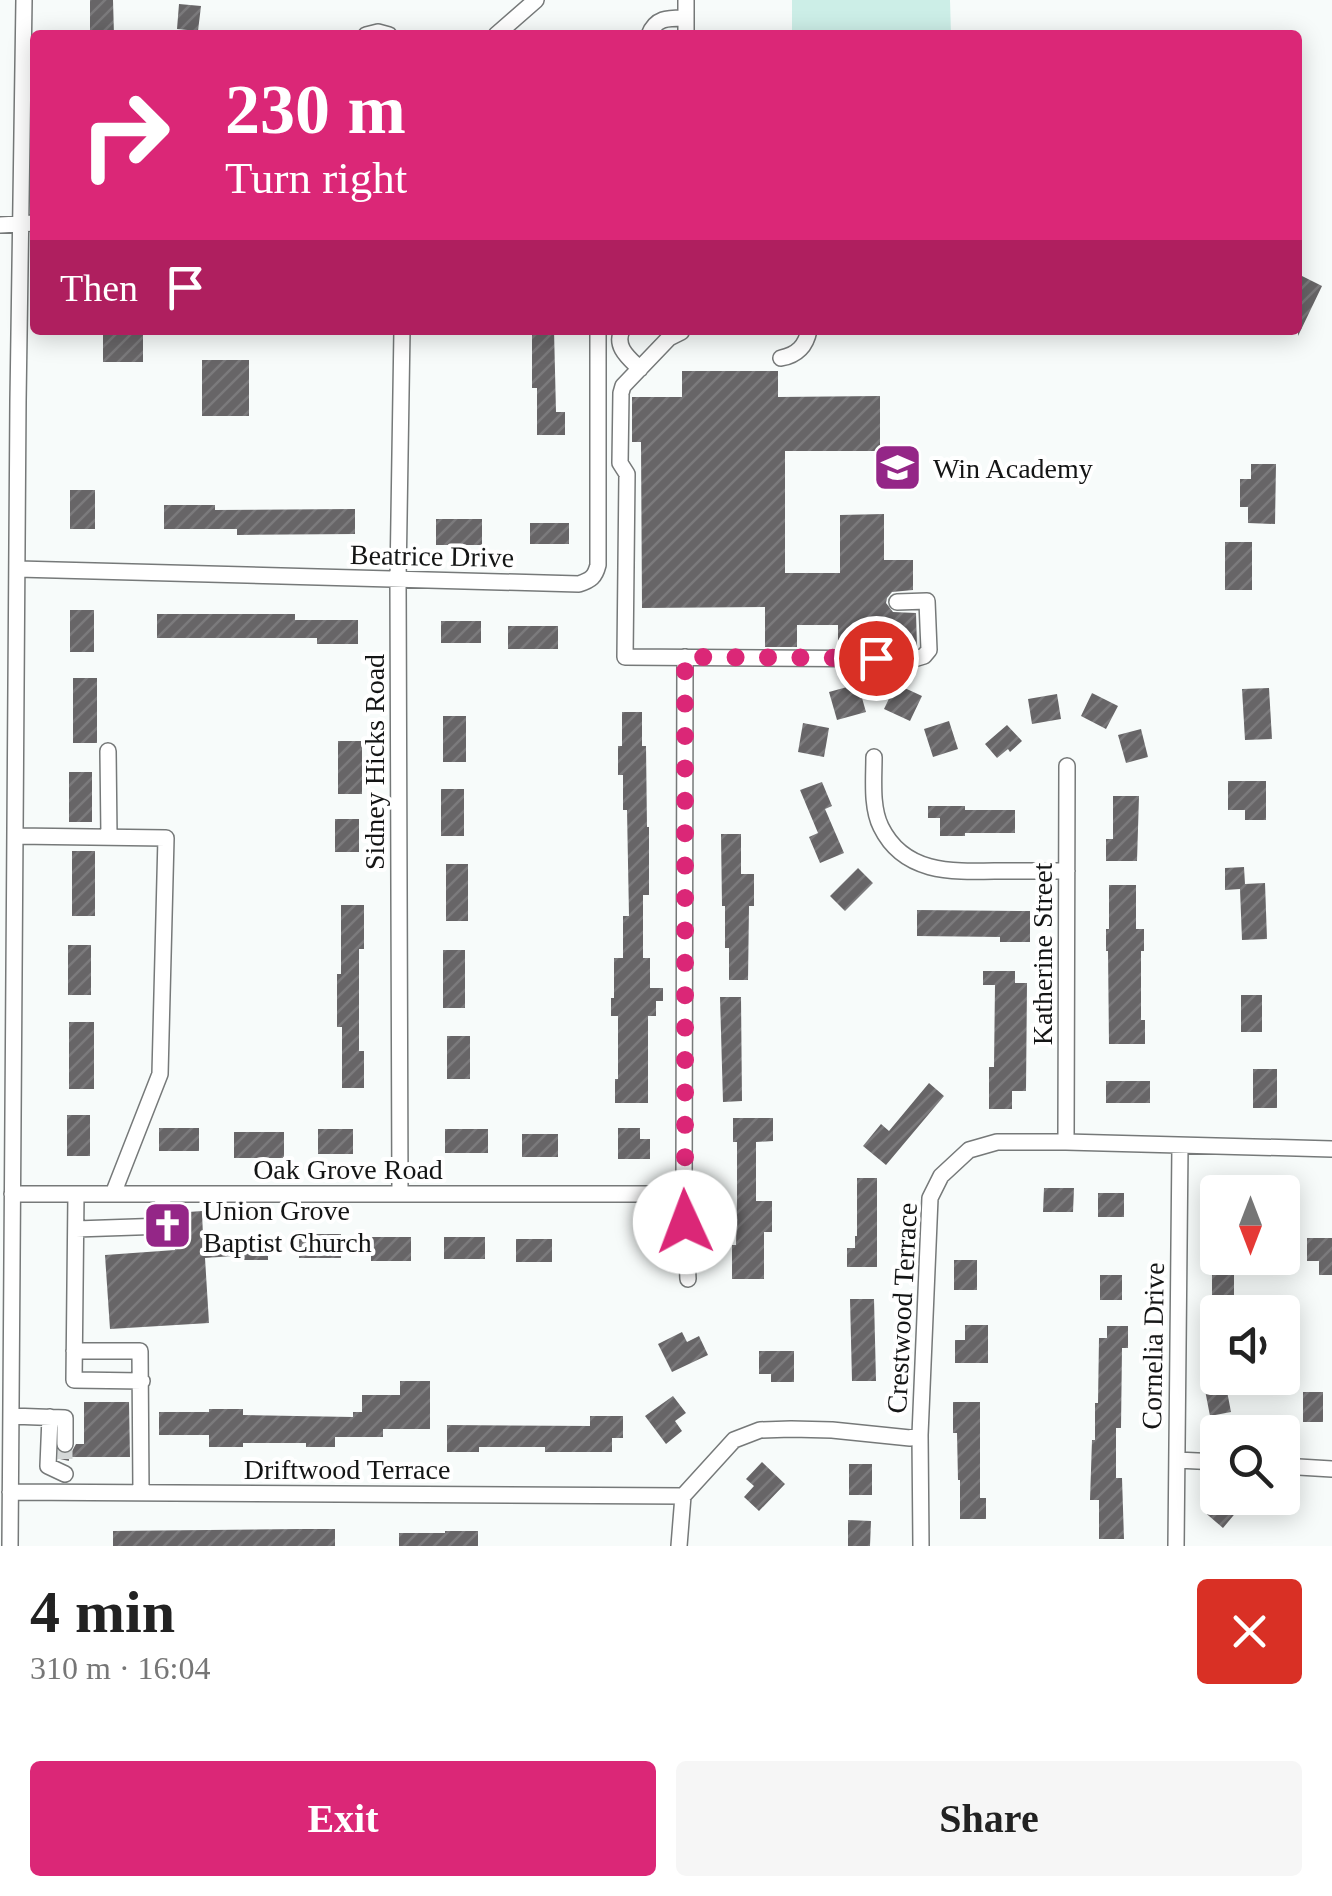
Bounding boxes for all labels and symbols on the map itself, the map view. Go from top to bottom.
school or university icon: Win Academy [872,442,924,494]
place label: Win Academy [933,453,1093,484]
street label: Beatrice Drive [350,539,514,573]
pin [834,616,919,701]
street label: Sidney Hicks Road [359,654,390,870]
street label: Katherine Street [1027,862,1058,1045]
street label: Oak Grove Road [253,1154,443,1185]
position arrow [633,1170,737,1274]
north arrow [1200,1175,1300,1275]
place label: Union Grove Baptist Church [203,1195,372,1258]
church icon: Union Grove Baptist Church [142,1200,194,1252]
street label: Crestwood Terrace [881,1202,923,1414]
street label: Cornelia Drive [1136,1262,1170,1430]
street label: Driftwood Terrace [244,1454,450,1485]

